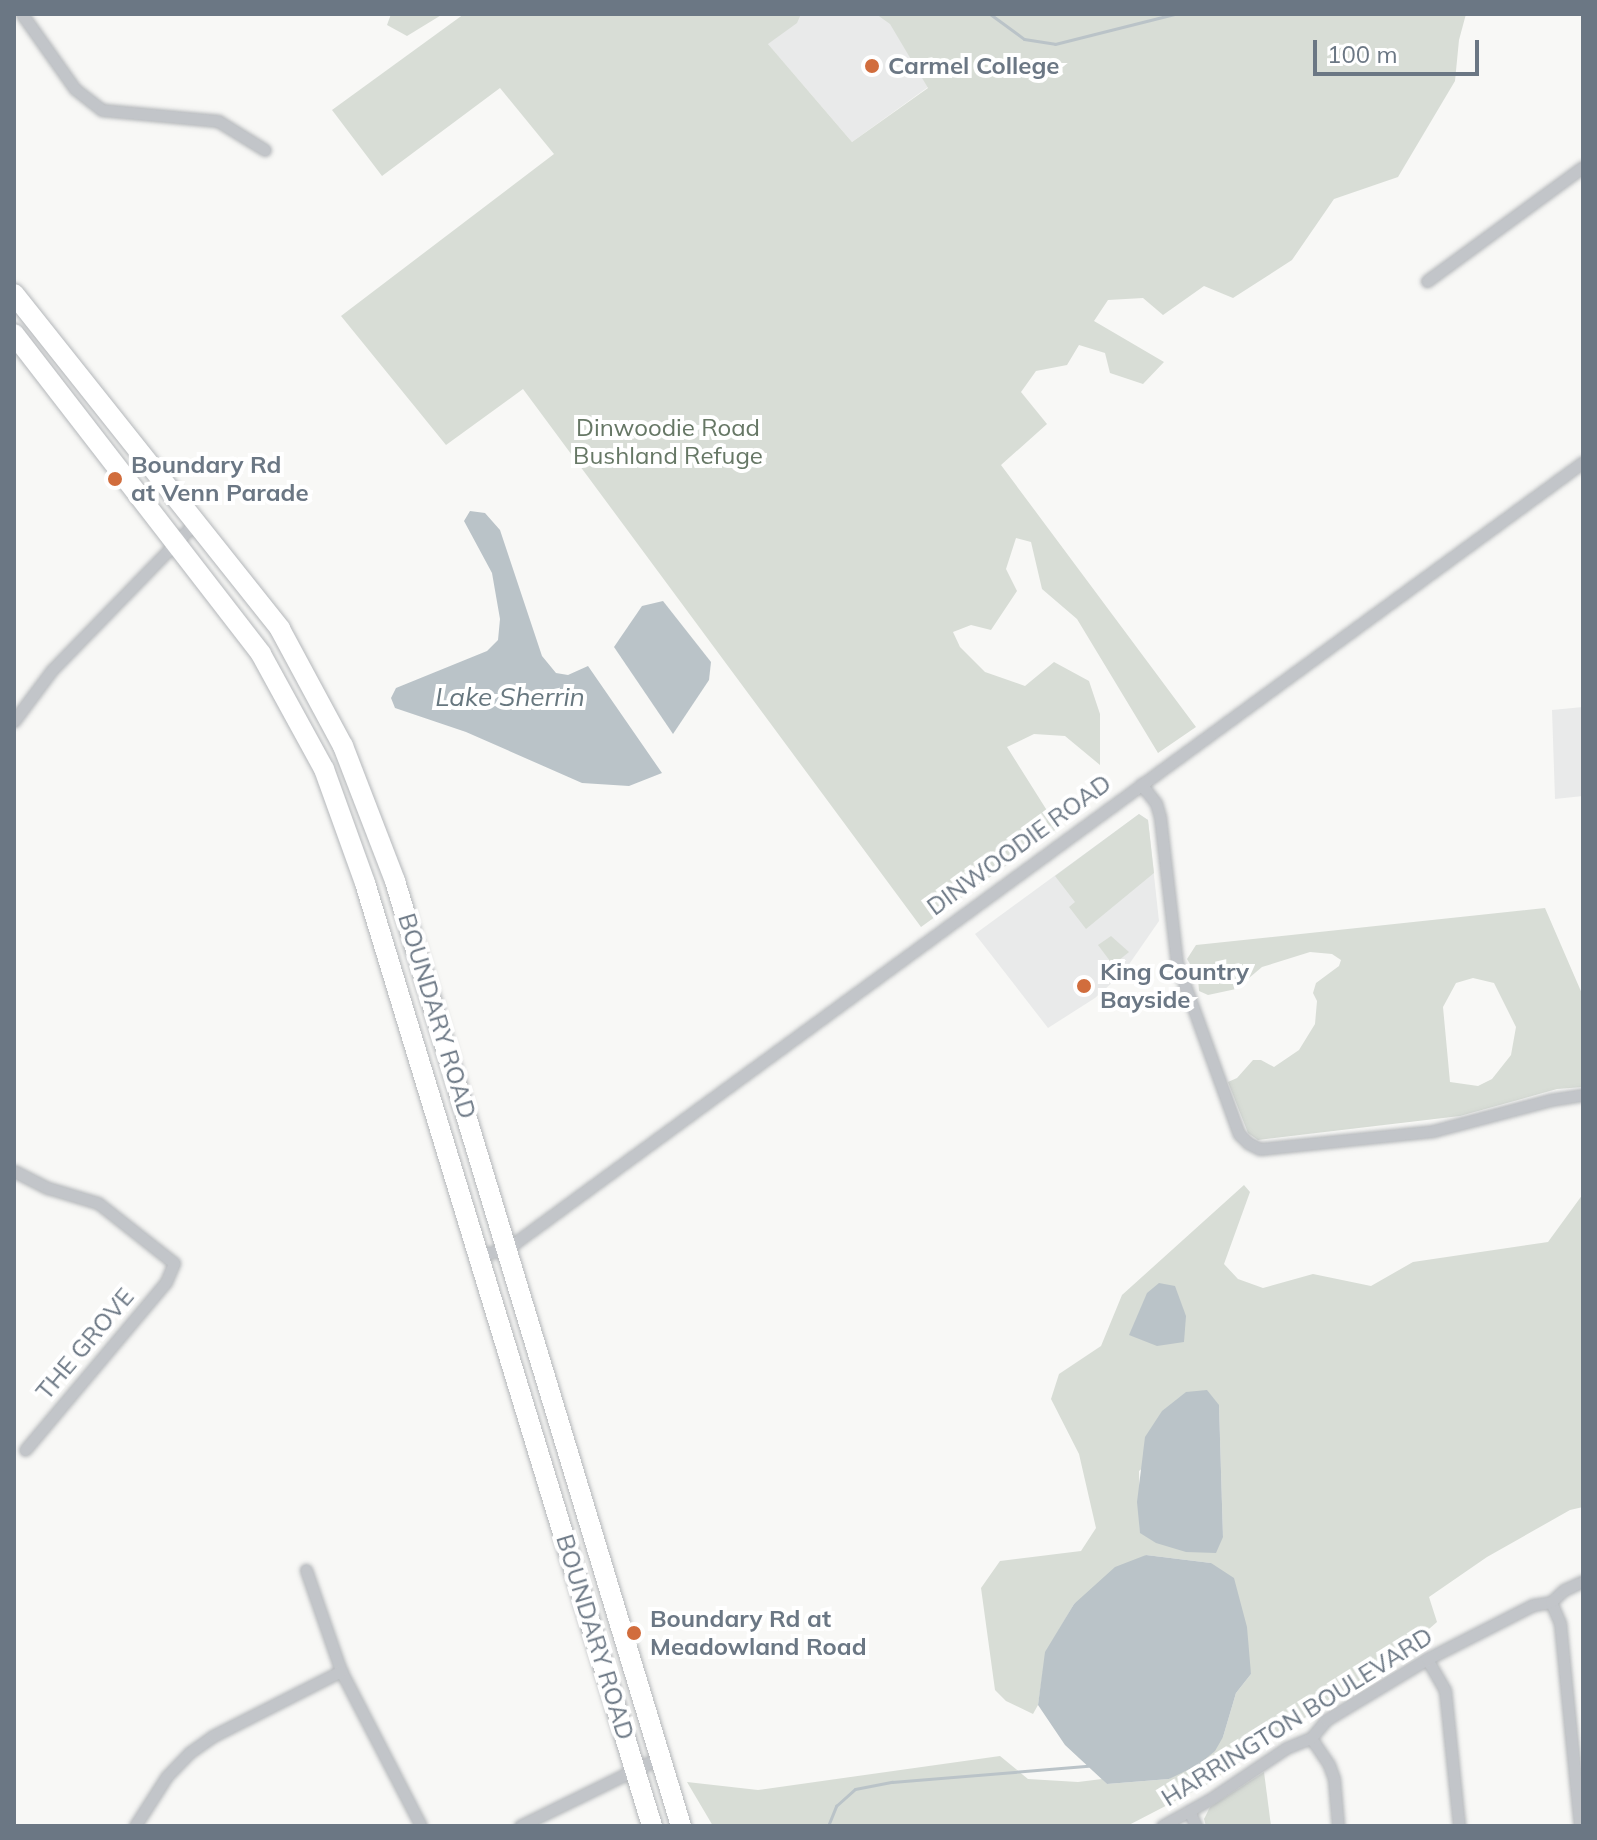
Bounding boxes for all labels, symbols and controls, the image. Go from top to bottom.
scale bar [1317,24,1483,74]
text: 100 m [1327,39,1398,69]
place label: Carmel College [888,52,1059,80]
marker: Carmel College [863,57,881,75]
park label: Dinwoodie Road Bushland Refuge [573,414,763,470]
place label: Boundary Rd at Venn Parade [131,451,309,507]
marker: Boundary Rd at Venn Parade [106,470,124,488]
water label: Lake Sherrin [435,681,585,713]
street label: DINWOODIE ROAD [921,769,1117,921]
street label: BOUNDARY ROAD [392,910,482,1122]
place label: King Country Bayside [1100,958,1249,1014]
marker: King Country Bayside [1075,977,1093,995]
street label: THE GROVE [30,1283,140,1405]
street label: BOUNDARY ROAD [550,1531,640,1743]
place label: Boundary Rd at Meadowland Road [650,1605,867,1661]
street label: HARRINGTON BOULEVARD [1156,1622,1438,1812]
marker: Boundary Rd at Meadowland Road [625,1624,643,1642]

